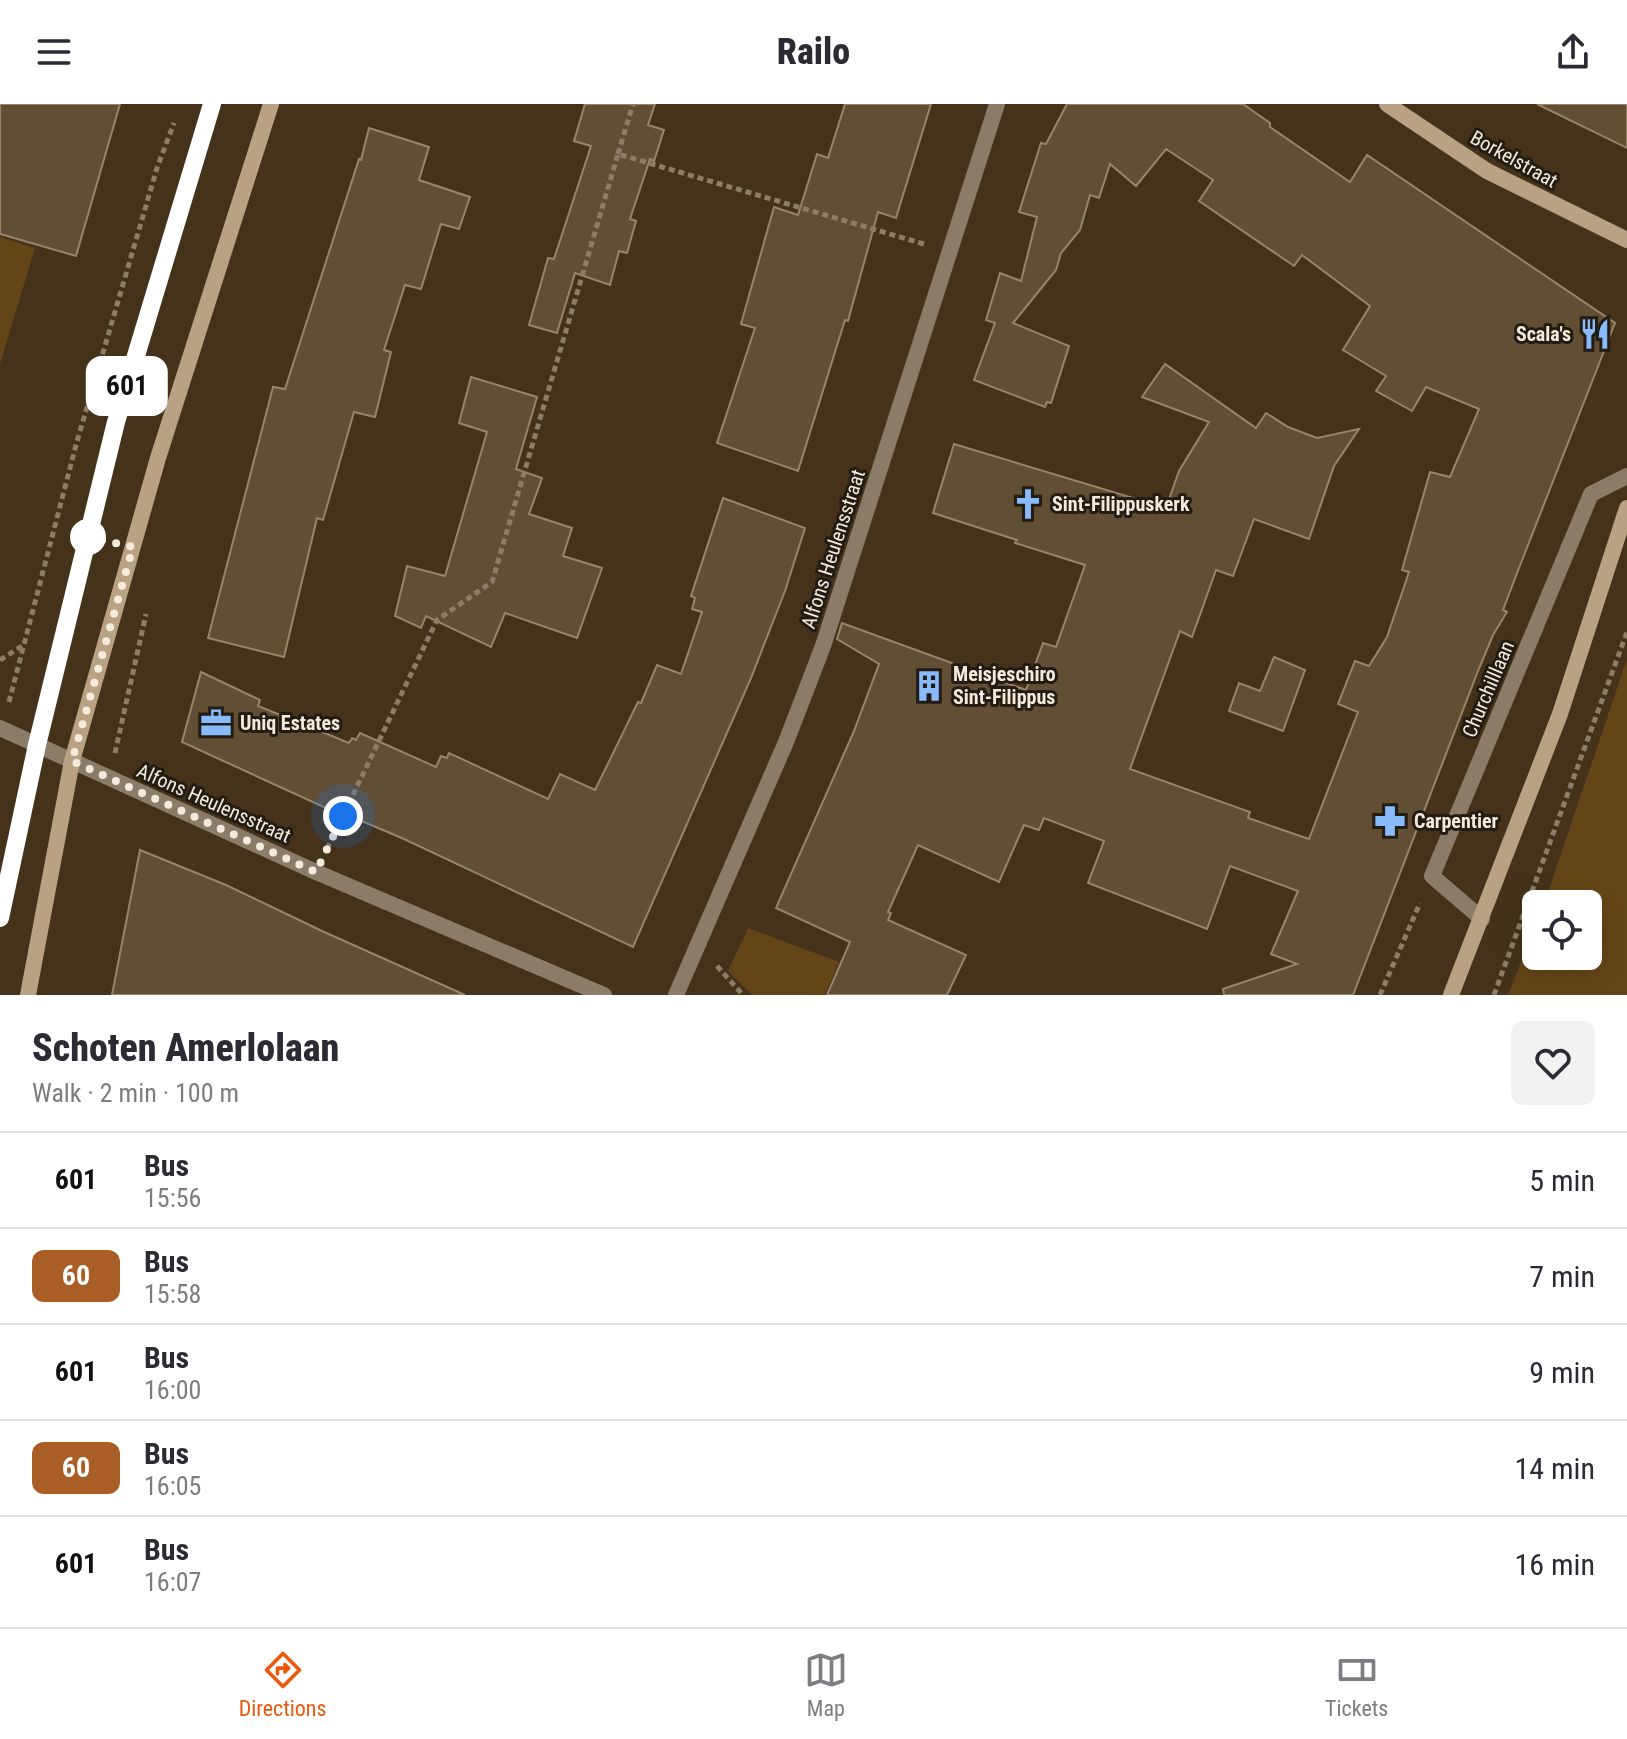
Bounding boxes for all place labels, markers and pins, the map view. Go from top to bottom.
restaurant icon: Scala's [1578,317,1612,351]
place label: Scala's [1516,322,1571,346]
church icon: Sint-Filippuskerk [1011,487,1045,521]
place label: Sint-Filippuskerk [1052,492,1190,516]
unlabelled marker [71,520,105,554]
place label: Meisjeschiro Sint-Filippus [953,662,1056,709]
building icon: Meisjeschiro Sint-Filippus [912,669,946,703]
office icon: Uniq Estates [199,706,233,740]
place label: Uniq Estates [240,711,340,735]
pharmacy icon: Carpentier [1373,804,1407,838]
place label: Carpentier [1414,809,1499,833]

